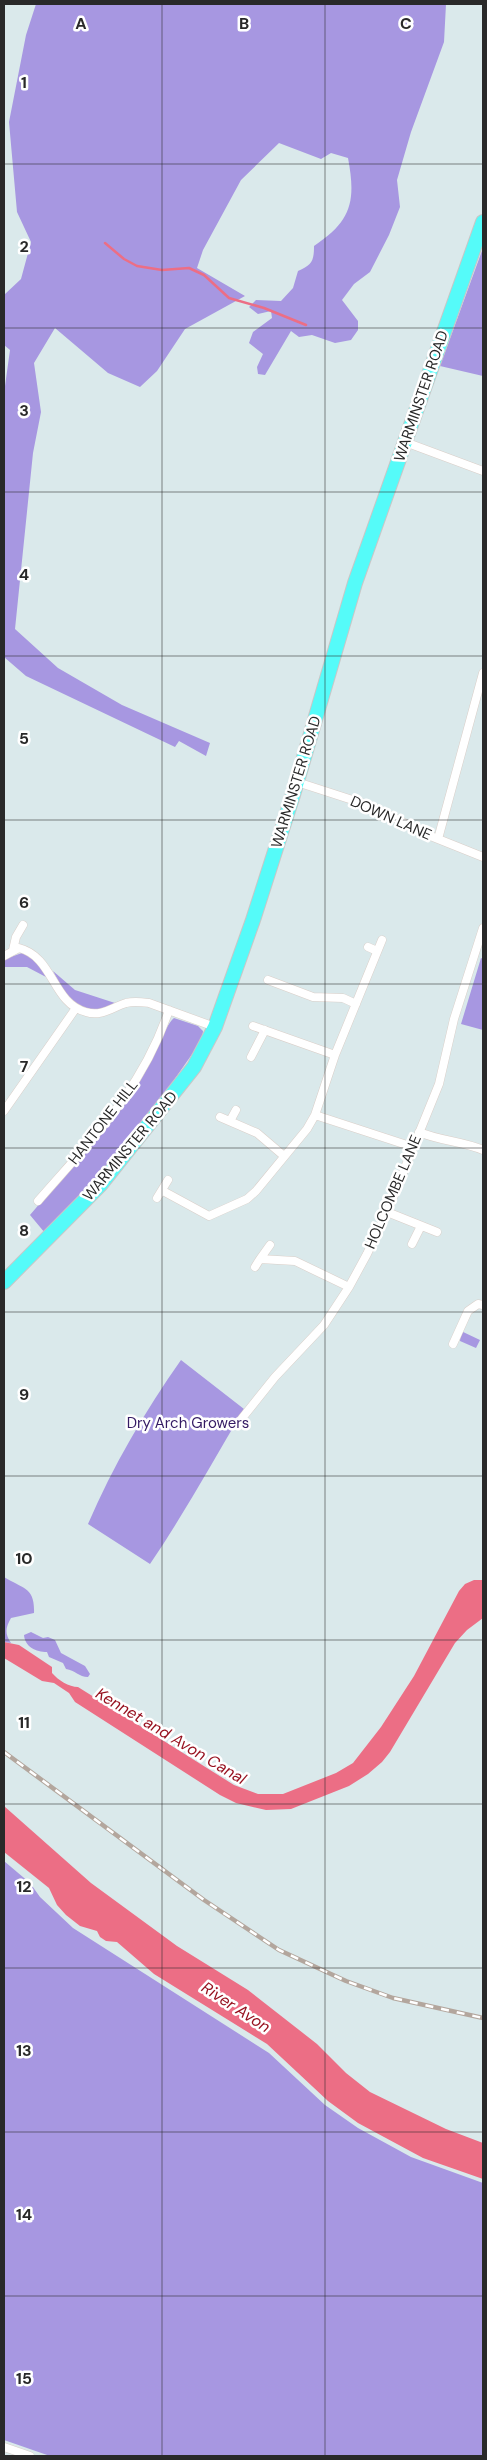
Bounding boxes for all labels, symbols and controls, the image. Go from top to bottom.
text: A [75,13,87,34]
text: B [239,13,249,34]
text: C [400,13,412,34]
text: 1 [21,72,27,93]
text: 2 [19,236,29,257]
street label: WARMINSTER ROAD [389,328,453,464]
text: 3 [19,400,29,421]
text: 4 [19,564,29,585]
street label: WARMINSTER ROAD [266,714,326,850]
text: 5 [19,728,29,749]
street label: DOWN LANE [347,791,435,845]
text: 6 [19,892,29,913]
text: 7 [20,1056,29,1077]
street label: HANTONE HILL [64,1075,142,1169]
street label: WARMINSTER ROAD [78,1087,182,1205]
street label: HOLCOMBE LANE [360,1132,426,1252]
text: 8 [19,1220,29,1241]
text: 9 [19,1384,29,1405]
park label: Dry Arch Growers [127,1413,249,1433]
text: 10 [15,1548,33,1569]
water label: Kennet and Avon Canal [92,1683,250,1789]
text: 11 [18,1712,30,1733]
text: 12 [16,1876,32,1897]
water label: River Avon [197,1977,275,2037]
text: 13 [16,2040,32,2061]
text: 14 [16,2204,32,2225]
text: 15 [16,2368,32,2389]

